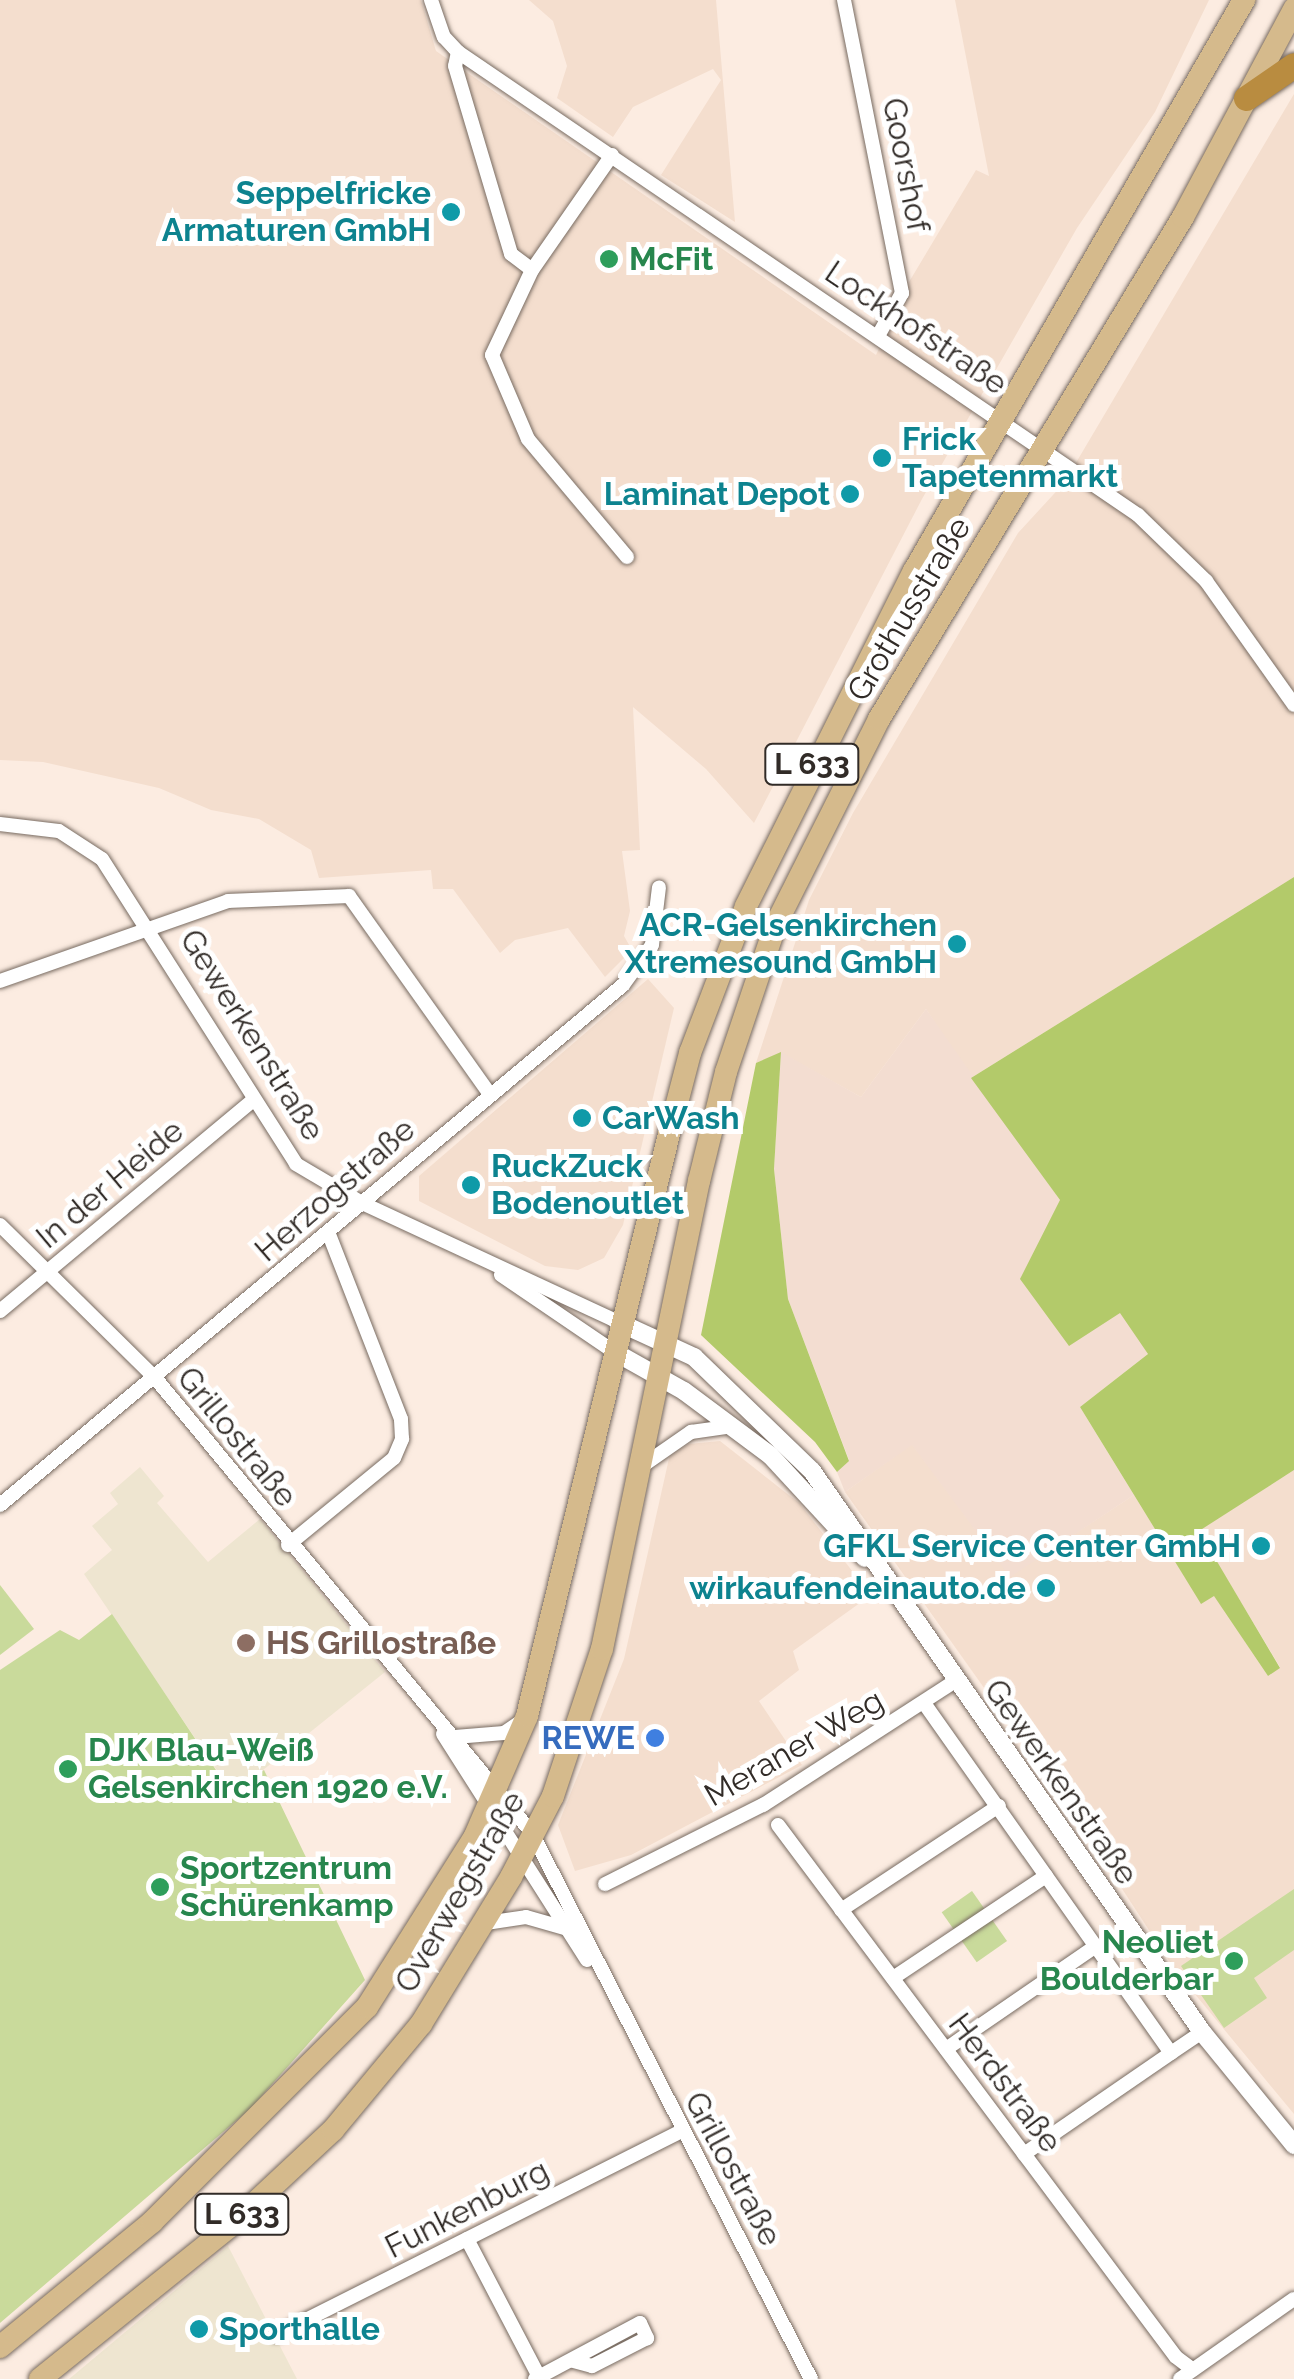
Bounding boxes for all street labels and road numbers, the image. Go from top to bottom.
street label: Goorshof [874,95,938,235]
street label: Lockhofstraße [818,253,1014,403]
street label: Grothusstraße [839,510,979,708]
road number: L 633 [762,739,862,789]
street label: Gewerkenstraße [172,922,332,1148]
street label: Herzogstraße [247,1110,423,1270]
street label: In der Heide [28,1111,192,1257]
street label: Grillostraße [169,1359,305,1515]
street label: Gewerkenstraße [976,1672,1146,1892]
street label: Meraner Weg [697,1681,891,1815]
street label: Overwegstraße [387,1785,533,1999]
street label: Herdstraße [940,2006,1070,2160]
street label: Grillostraße [676,2085,790,2253]
street label: Funkenburg [379,2151,555,2267]
road number: L 633 [192,2189,292,2239]

